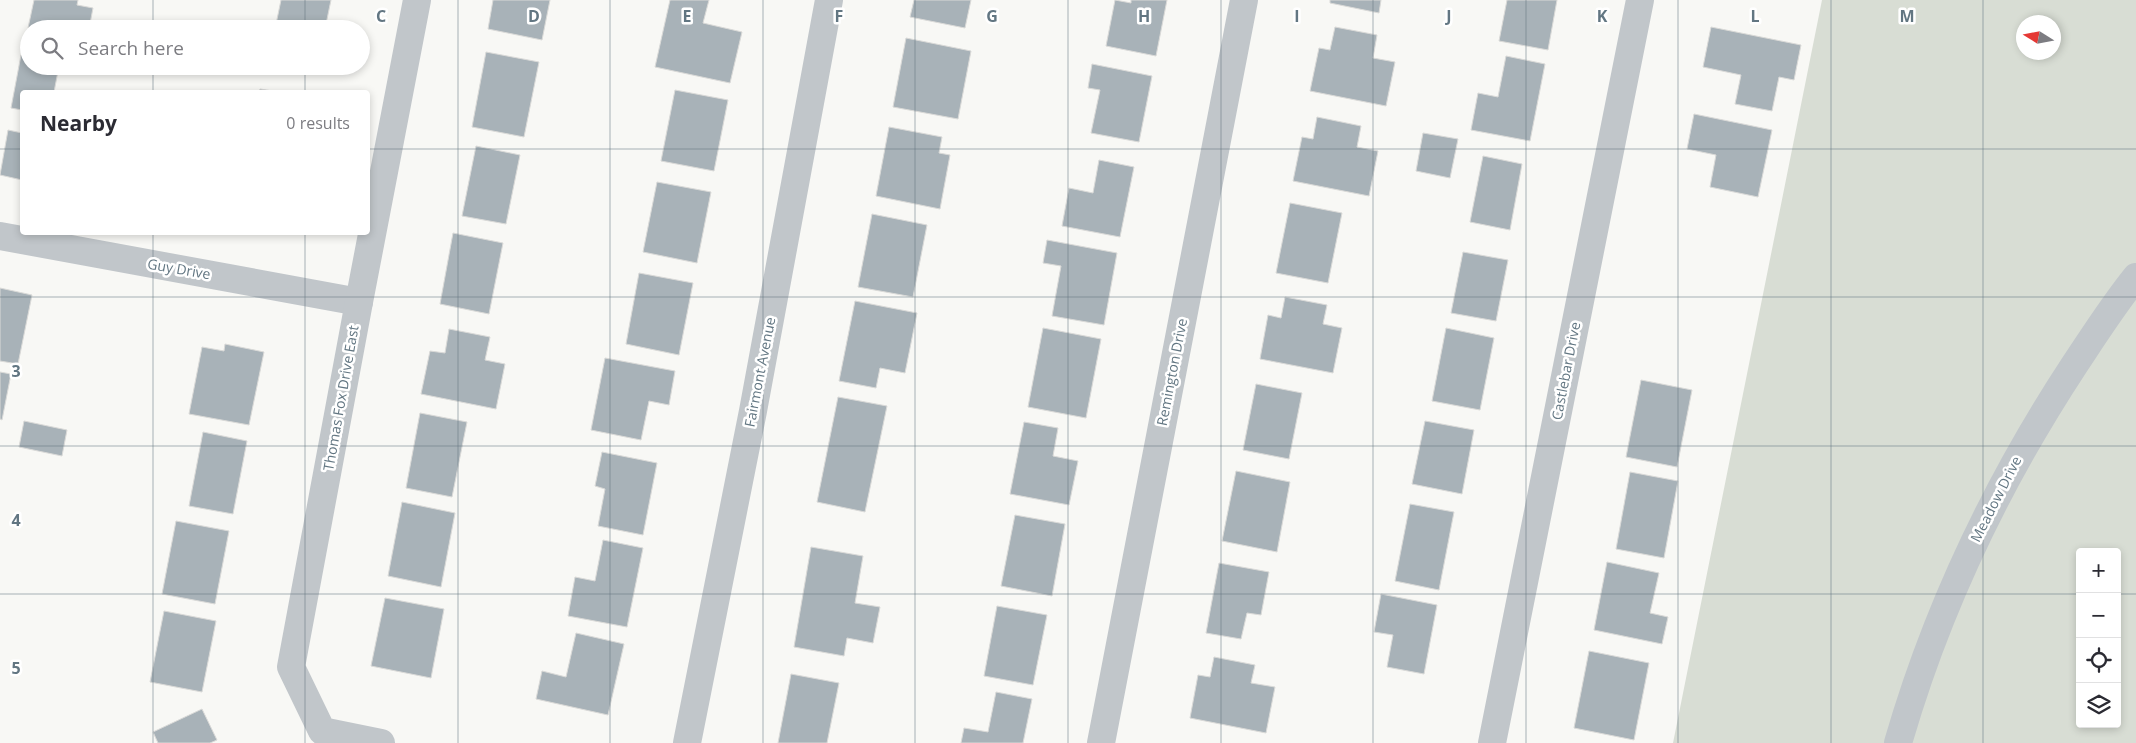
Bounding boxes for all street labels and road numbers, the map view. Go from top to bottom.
street label: Guy Drive [146,254,212,283]
street label: Fairmont Avenue [740,315,780,428]
street label: Remington Drive [1152,316,1191,427]
street label: Castlebar Drive [1547,320,1584,422]
street label: Thomas Fox Drive East [318,324,363,472]
street label: Meadow Drive [1966,452,2025,545]

